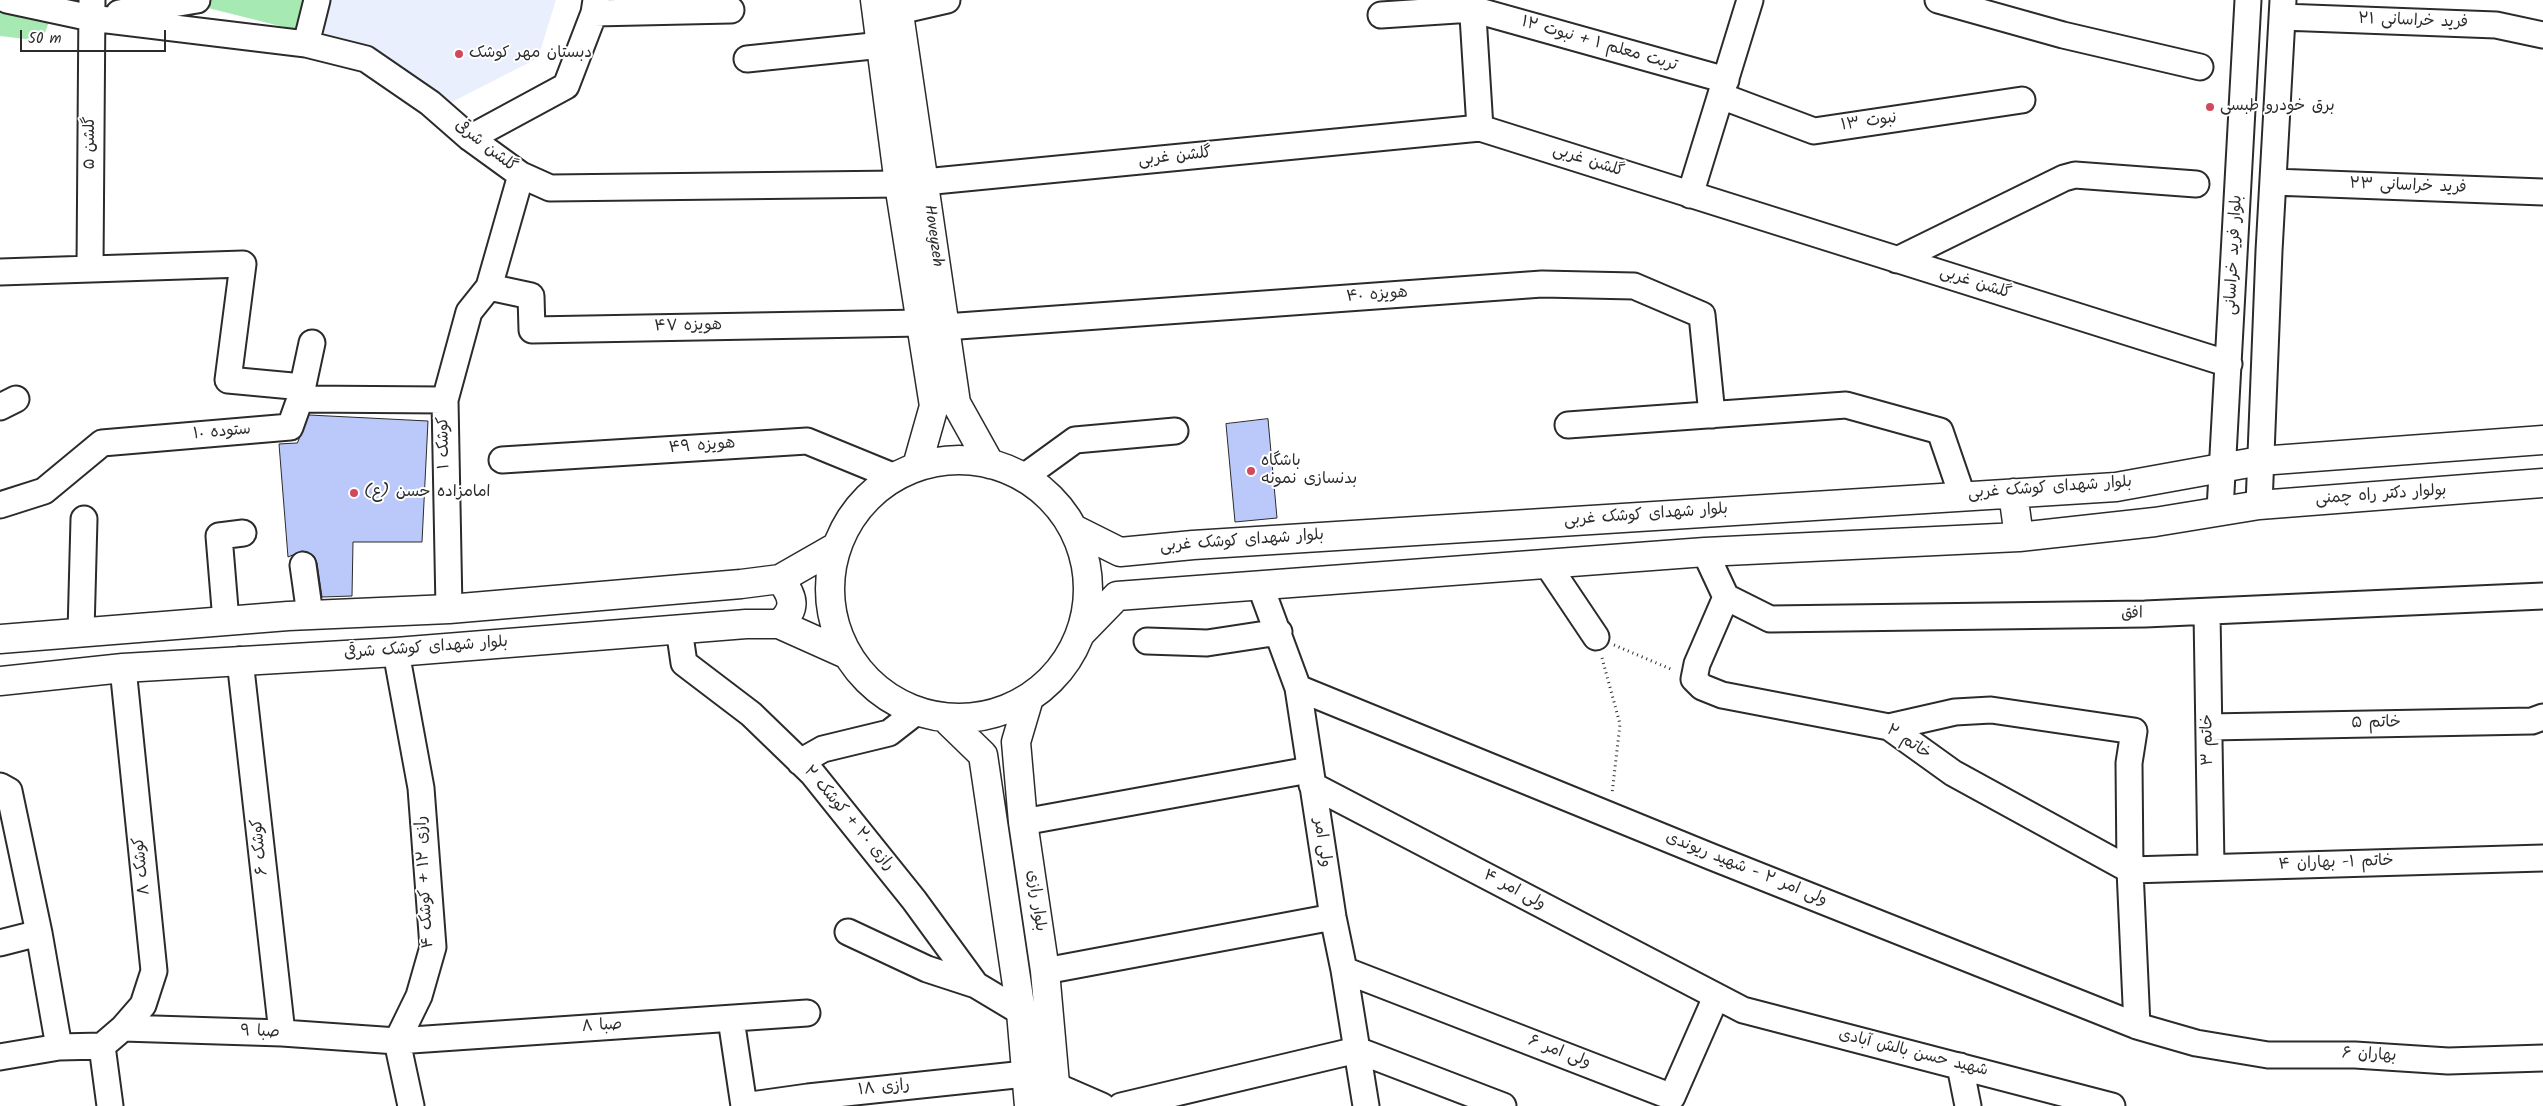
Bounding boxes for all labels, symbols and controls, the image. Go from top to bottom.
street label: فرید خراسانی ۲۱ [2358,10,2468,34]
street label: تربت معلم ۱ + نبوت ۱۲ [1519,14,1679,76]
scale bar [22,20,169,52]
text: 50 m [28,27,62,51]
place label: دبستان مهر کوشک [469,44,592,64]
marker: دبستان مهر کوشک [453,48,465,60]
place label: برق خودرو طبسی [2220,97,2335,117]
marker: برق خودرو طبسی [2204,101,2216,113]
street label: نبوت ۱۳ [1840,110,1898,136]
street label: گلشن ۵ [81,116,101,170]
street label: گلشن شرقی [450,117,520,177]
street label: گلشن غربی [1550,141,1626,183]
street label: گلشن غربی [1137,145,1213,171]
street label: فرید خراسانی ۲۳ [2349,175,2467,199]
street label: بلوار فرید خراسانی [2222,194,2248,316]
street label: Hoveyzeh [918,204,946,268]
street label: گلشن غربی [1937,263,2013,305]
street label: هویزه ۴۰ [1346,284,1408,308]
street label: هویزه ۴۷ [654,317,722,337]
street label: کوشک ۱ [435,416,455,470]
street label: ستوده ۱۰ [192,421,252,445]
street label: هویزه ۴۹ [668,435,736,459]
place label: باشگاه بدنسازی نمونه [1261,452,1357,490]
marker: باشگاه بدنسازی نمونه [1245,465,1257,477]
street label: بلوار شهدای کوشک غربی [1967,474,2133,504]
street label: بولوار دکتر راه چمنی [2315,482,2447,510]
place label: امامزاده حسن (ع) [364,483,491,503]
marker: امامزاده حسن (ع) [348,487,360,499]
street label: بلوار شهدای کوشک غربی [1563,501,1729,531]
street label: بلوار شهدای کوشک غربی [1159,527,1325,557]
street label: افق [2121,605,2143,625]
street label: بلوار شهدای کوشک شرقی [343,634,509,664]
street label: خاتم ۳ [2199,714,2219,766]
street label: خاتم ۵ [2351,714,2401,734]
street label: خاتم ۲ [1882,721,1934,765]
street label: رازی ۲۰ + کوشک ۲ [799,763,897,875]
street label: رازی ۱۲ + کوشک ۴ [413,815,439,949]
street label: ولی امر [1308,817,1334,869]
street label: کوشک ۶ [248,818,274,876]
street label: ولی امر ۲ - شهید ریوندی [1662,829,1830,911]
street label: کوشک ۸ [130,836,156,896]
street label: خاتم ۱- بهاران ۴ [2278,852,2394,876]
street label: ولی امر ۴ [1480,867,1548,915]
street label: بلوار رازی [1021,869,1049,933]
street label: صبا ۸ [581,1016,623,1038]
street label: صبا ۹ [240,1023,280,1043]
street label: شهید حسن بالش آبادی [1836,1026,1990,1082]
street label: ولی امر ۶ [1525,1032,1593,1074]
street label: بهاران ۶ [2341,1045,2397,1067]
street label: رازی ۱۸ [857,1077,911,1101]

